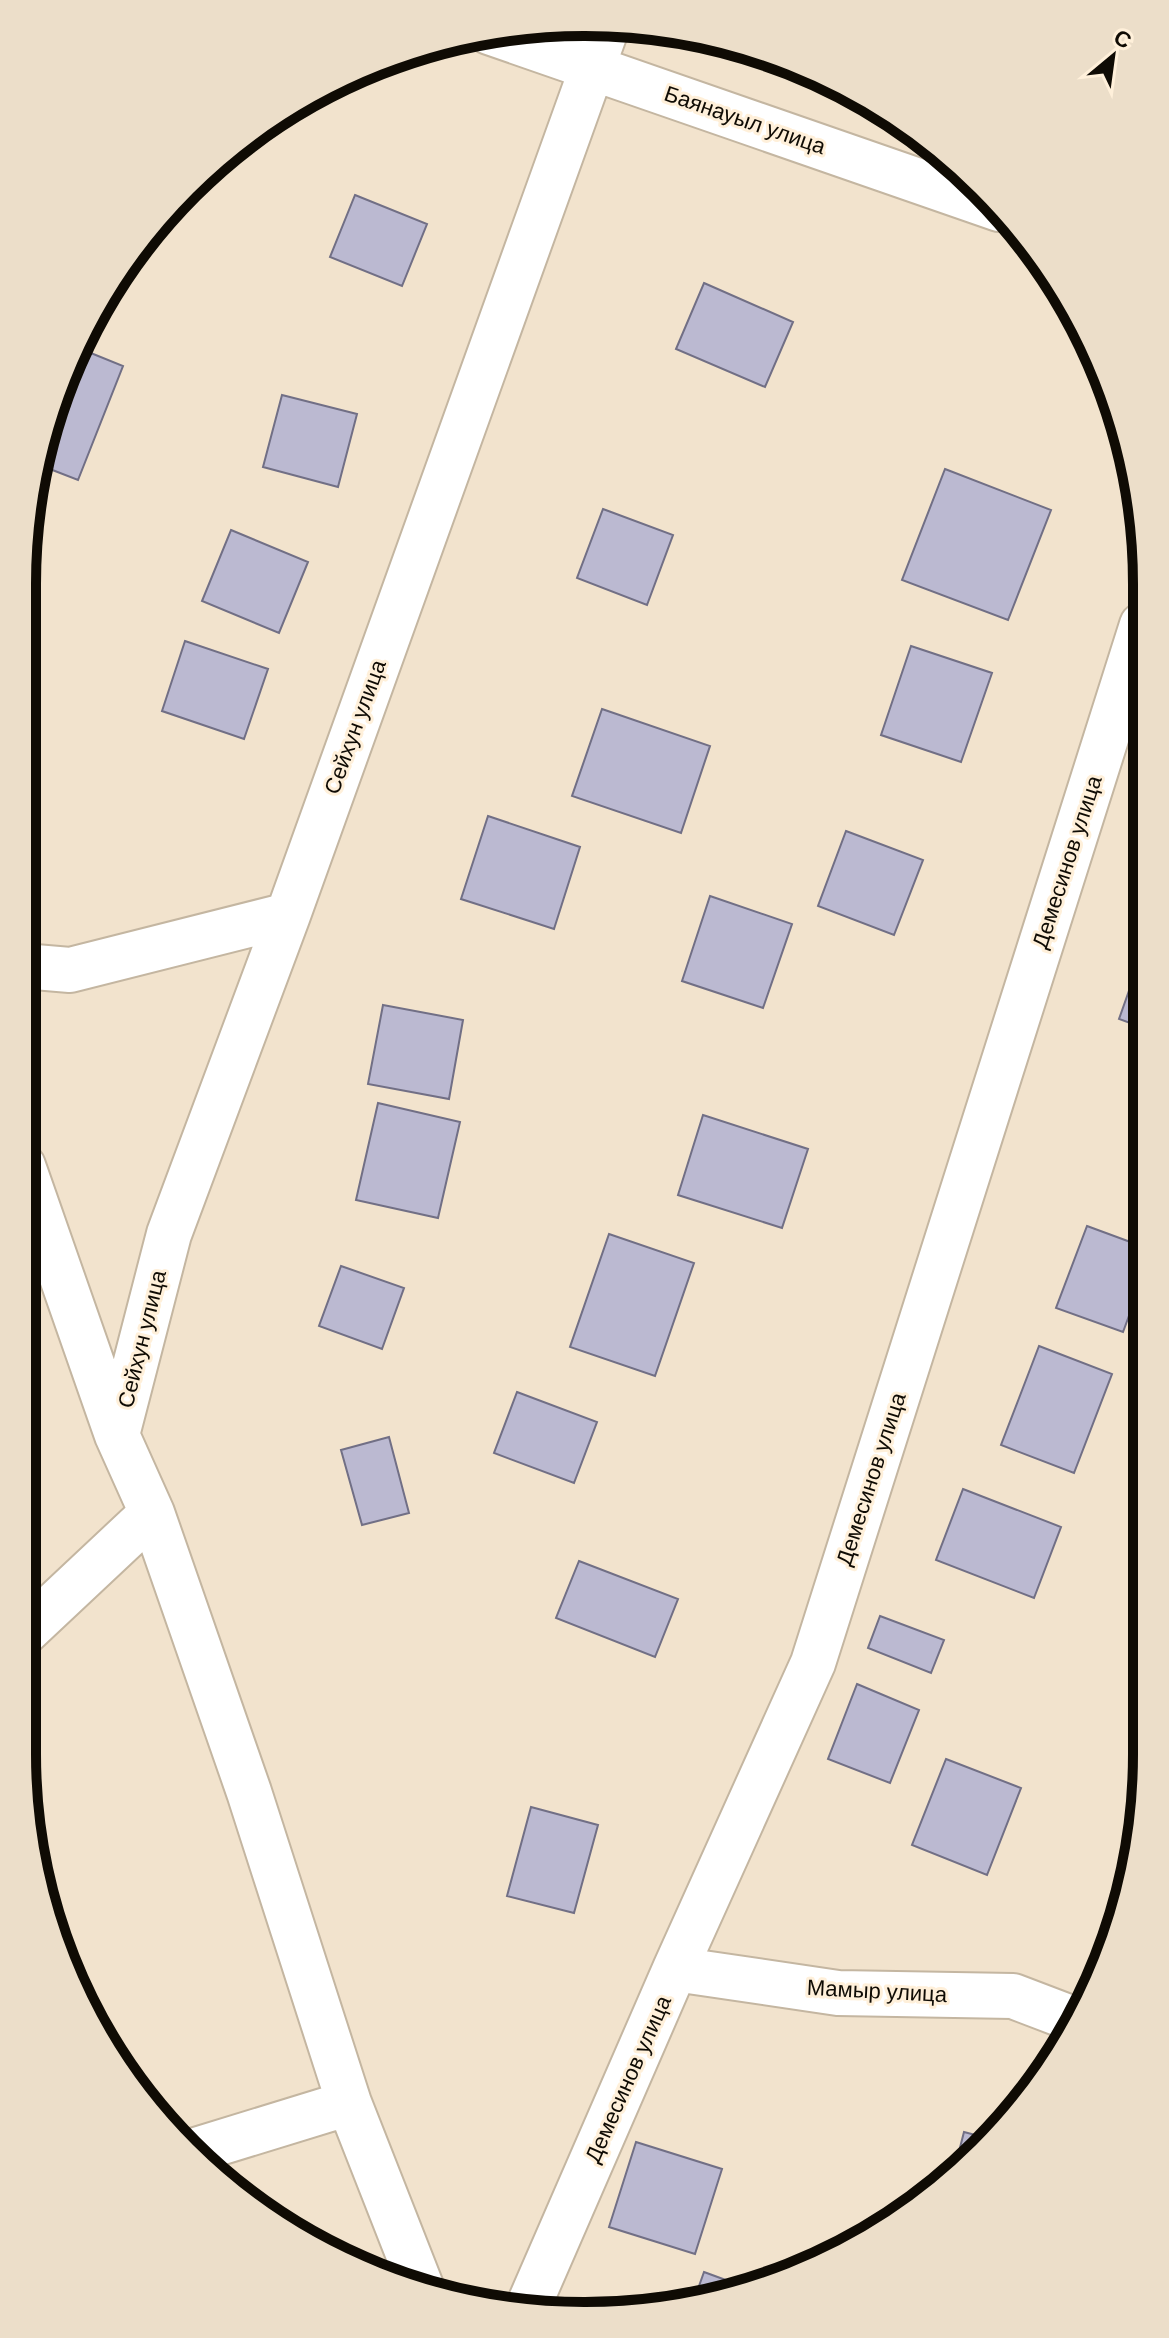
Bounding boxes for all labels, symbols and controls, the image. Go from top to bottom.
north arrow [1073,16,1153,96]
text: С [1108,22,1137,56]
street label: Баянауыл улица [661,79,830,161]
street label: Сейхун улица [317,655,393,798]
street label: Демесинов улица [1025,771,1109,952]
street label: Сейхун улица [111,1266,173,1411]
street label: Демесинов улица [829,1388,913,1569]
street label: Мамыр улица [806,1973,949,2009]
street label: Демесинов улица [578,1990,678,2167]

